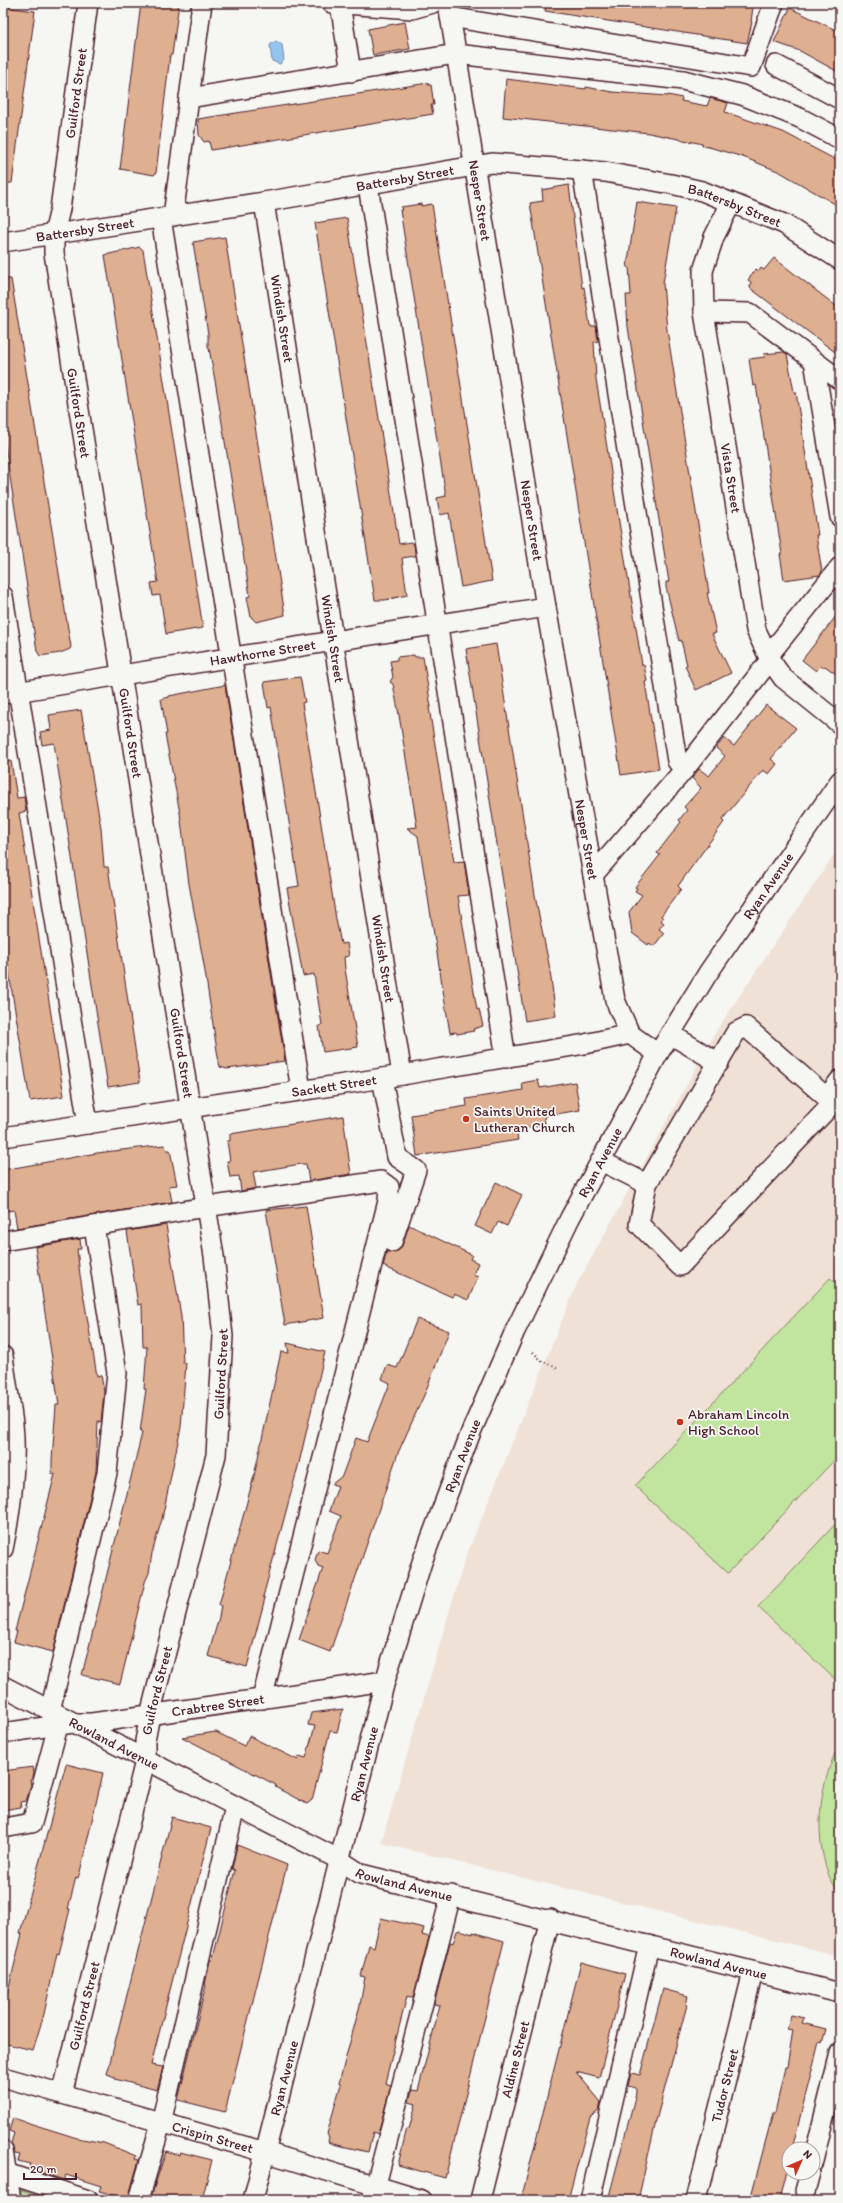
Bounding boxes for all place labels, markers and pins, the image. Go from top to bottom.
place label: Saints United Lutheran Church [474,1103,575,1136]
marker: Saints United Lutheran Church [461,1114,471,1124]
place label: Abraham Lincoln High School [688,1406,790,1439]
marker: Abraham Lincoln High School [675,1417,685,1427]

